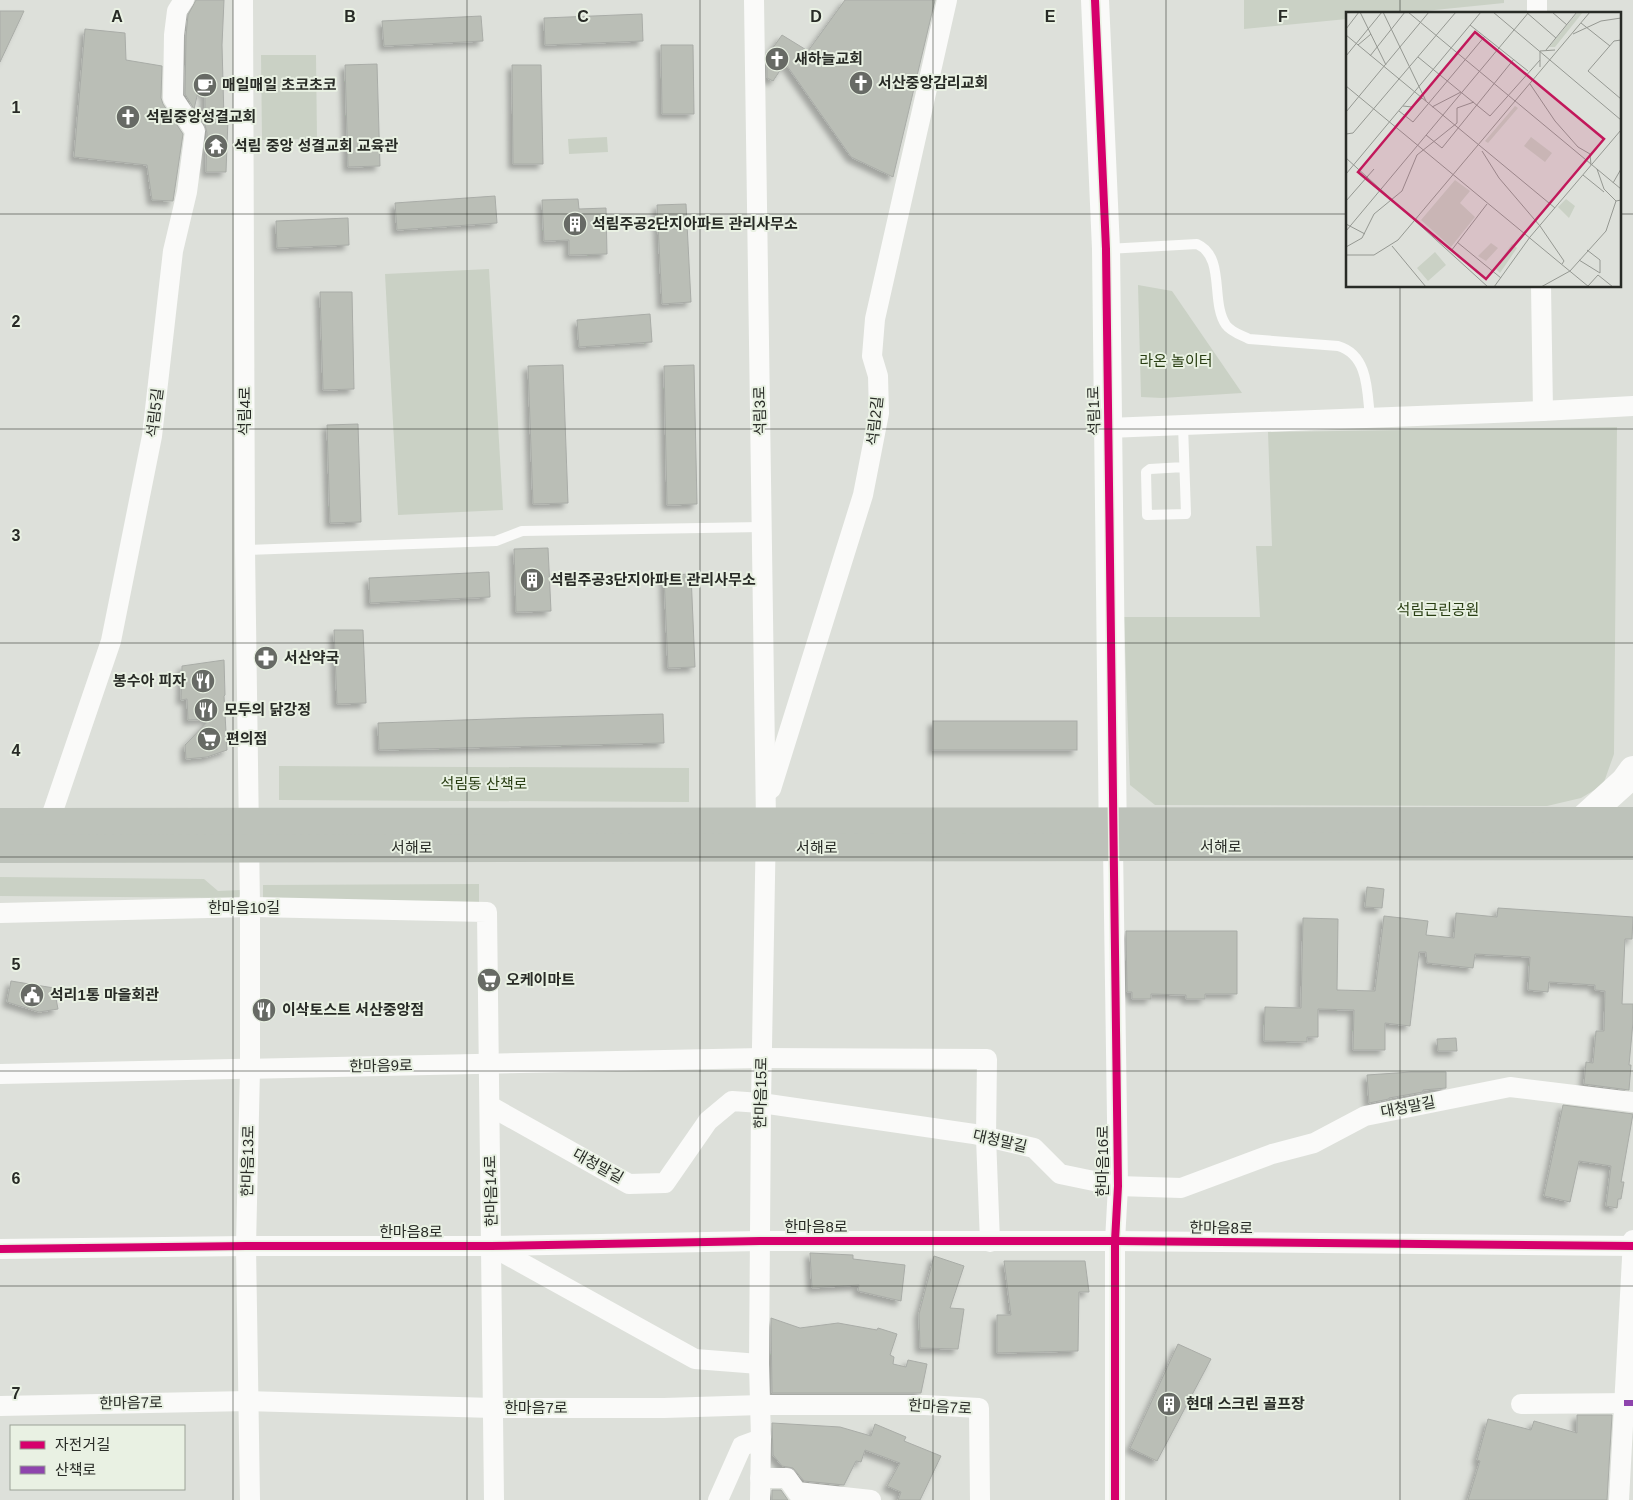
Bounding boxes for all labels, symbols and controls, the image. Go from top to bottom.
text: A [111,8,123,25]
text: B [344,8,356,25]
text: C [577,8,589,25]
text: D [810,8,822,25]
text: E [1045,8,1056,25]
text: F [1278,8,1288,25]
inset map [1346,12,1620,288]
church icon: 새하늘교회 [764,46,790,72]
place label: 새하늘교회 [794,50,863,67]
church icon: 서산중앙감리교회 [848,70,874,96]
cafe icon: 매일매일 초코초코 [192,72,218,98]
place label: 서산중앙감리교회 [878,74,988,91]
place label: 매일매일 초코초코 [222,76,337,93]
text: 1 [12,99,21,116]
church icon: 석림중앙성결교회 [115,104,141,130]
place label: 석림중앙성결교회 [146,108,256,125]
temple icon: 석림 중앙 성결교회 교육관 [203,133,229,159]
place label: 석림 중앙 성결교회 교육관 [234,137,399,154]
building icon: 석림주공2단지아파트 관리사무소 [562,211,588,237]
place label: 석림주공2단지아파트 관리사무소 [592,215,798,232]
text: 2 [12,313,21,330]
park label: 라온 놀이터 [1139,352,1213,369]
street label: 석림4로 [236,386,253,436]
street label: 석림3로 [751,386,768,436]
street label: 석림1로 [1085,386,1102,436]
street label: 석림5길 [143,387,166,439]
street label: 석림2길 [863,395,886,447]
text: 3 [12,527,21,544]
building icon: 석림주공3단지아파트 관리사무소 [519,567,545,593]
place label: 석림주공3단지아파트 관리사무소 [550,571,756,588]
park label: 석림근린공원 [1397,601,1479,618]
pharmacy icon: 서산약국 [253,645,279,671]
place label: 서산약국 [284,649,339,666]
restaurant icon: 봉수아 피자 [190,668,216,694]
place label: 봉수아 피자 [113,672,186,689]
restaurant icon: 모두의 닭강정 [193,697,219,723]
place label: 모두의 닭강정 [224,701,311,718]
supermarket icon: 편의점 [196,726,222,752]
place label: 편의점 [226,730,267,747]
text: 4 [12,742,21,759]
park label: 석림동 산책로 [441,775,527,792]
street label: 서해로 [1200,838,1242,855]
street label: 서해로 [391,839,433,856]
street label: 서해로 [796,839,838,856]
street label: 한마음10길 [208,899,280,916]
text: 5 [12,956,21,973]
supermarket icon: 오케이마트 [476,967,502,993]
place label: 오케이마트 [506,971,575,988]
public building icon: 석리1통 마을회관 [19,982,45,1008]
place label: 석리1통 마을회관 [50,986,159,1003]
restaurant icon: 이삭토스트 서산중앙점 [251,997,277,1023]
place label: 이삭토스트 서산중앙점 [282,1001,424,1018]
street label: 한마음9로 [349,1056,413,1075]
street label: 한마음15로 [751,1057,770,1129]
street label: 대청말길 [1379,1093,1437,1120]
street label: 한마음13로 [238,1125,257,1197]
street label: 한마음16로 [1094,1125,1111,1197]
street label: 대청말길 [971,1126,1029,1155]
street label: 대청말길 [570,1145,627,1186]
street label: 한마음14로 [481,1155,500,1227]
text: 6 [12,1170,21,1187]
street label: 한마음8로 [784,1218,848,1235]
street label: 한마음8로 [1189,1218,1253,1237]
street label: 한마음8로 [379,1223,443,1240]
text: 7 [12,1385,21,1402]
building icon: 현대 스크린 골프장 [1156,1391,1182,1417]
street label: 한마음7로 [99,1393,163,1412]
place label: 현대 스크린 골프장 [1186,1395,1305,1412]
street label: 한마음7로 [908,1396,972,1417]
street label: 한마음7로 [504,1399,568,1416]
legend [10,1425,185,1490]
text: 자전거길 [55,1436,110,1453]
text: 산책로 [55,1461,96,1478]

